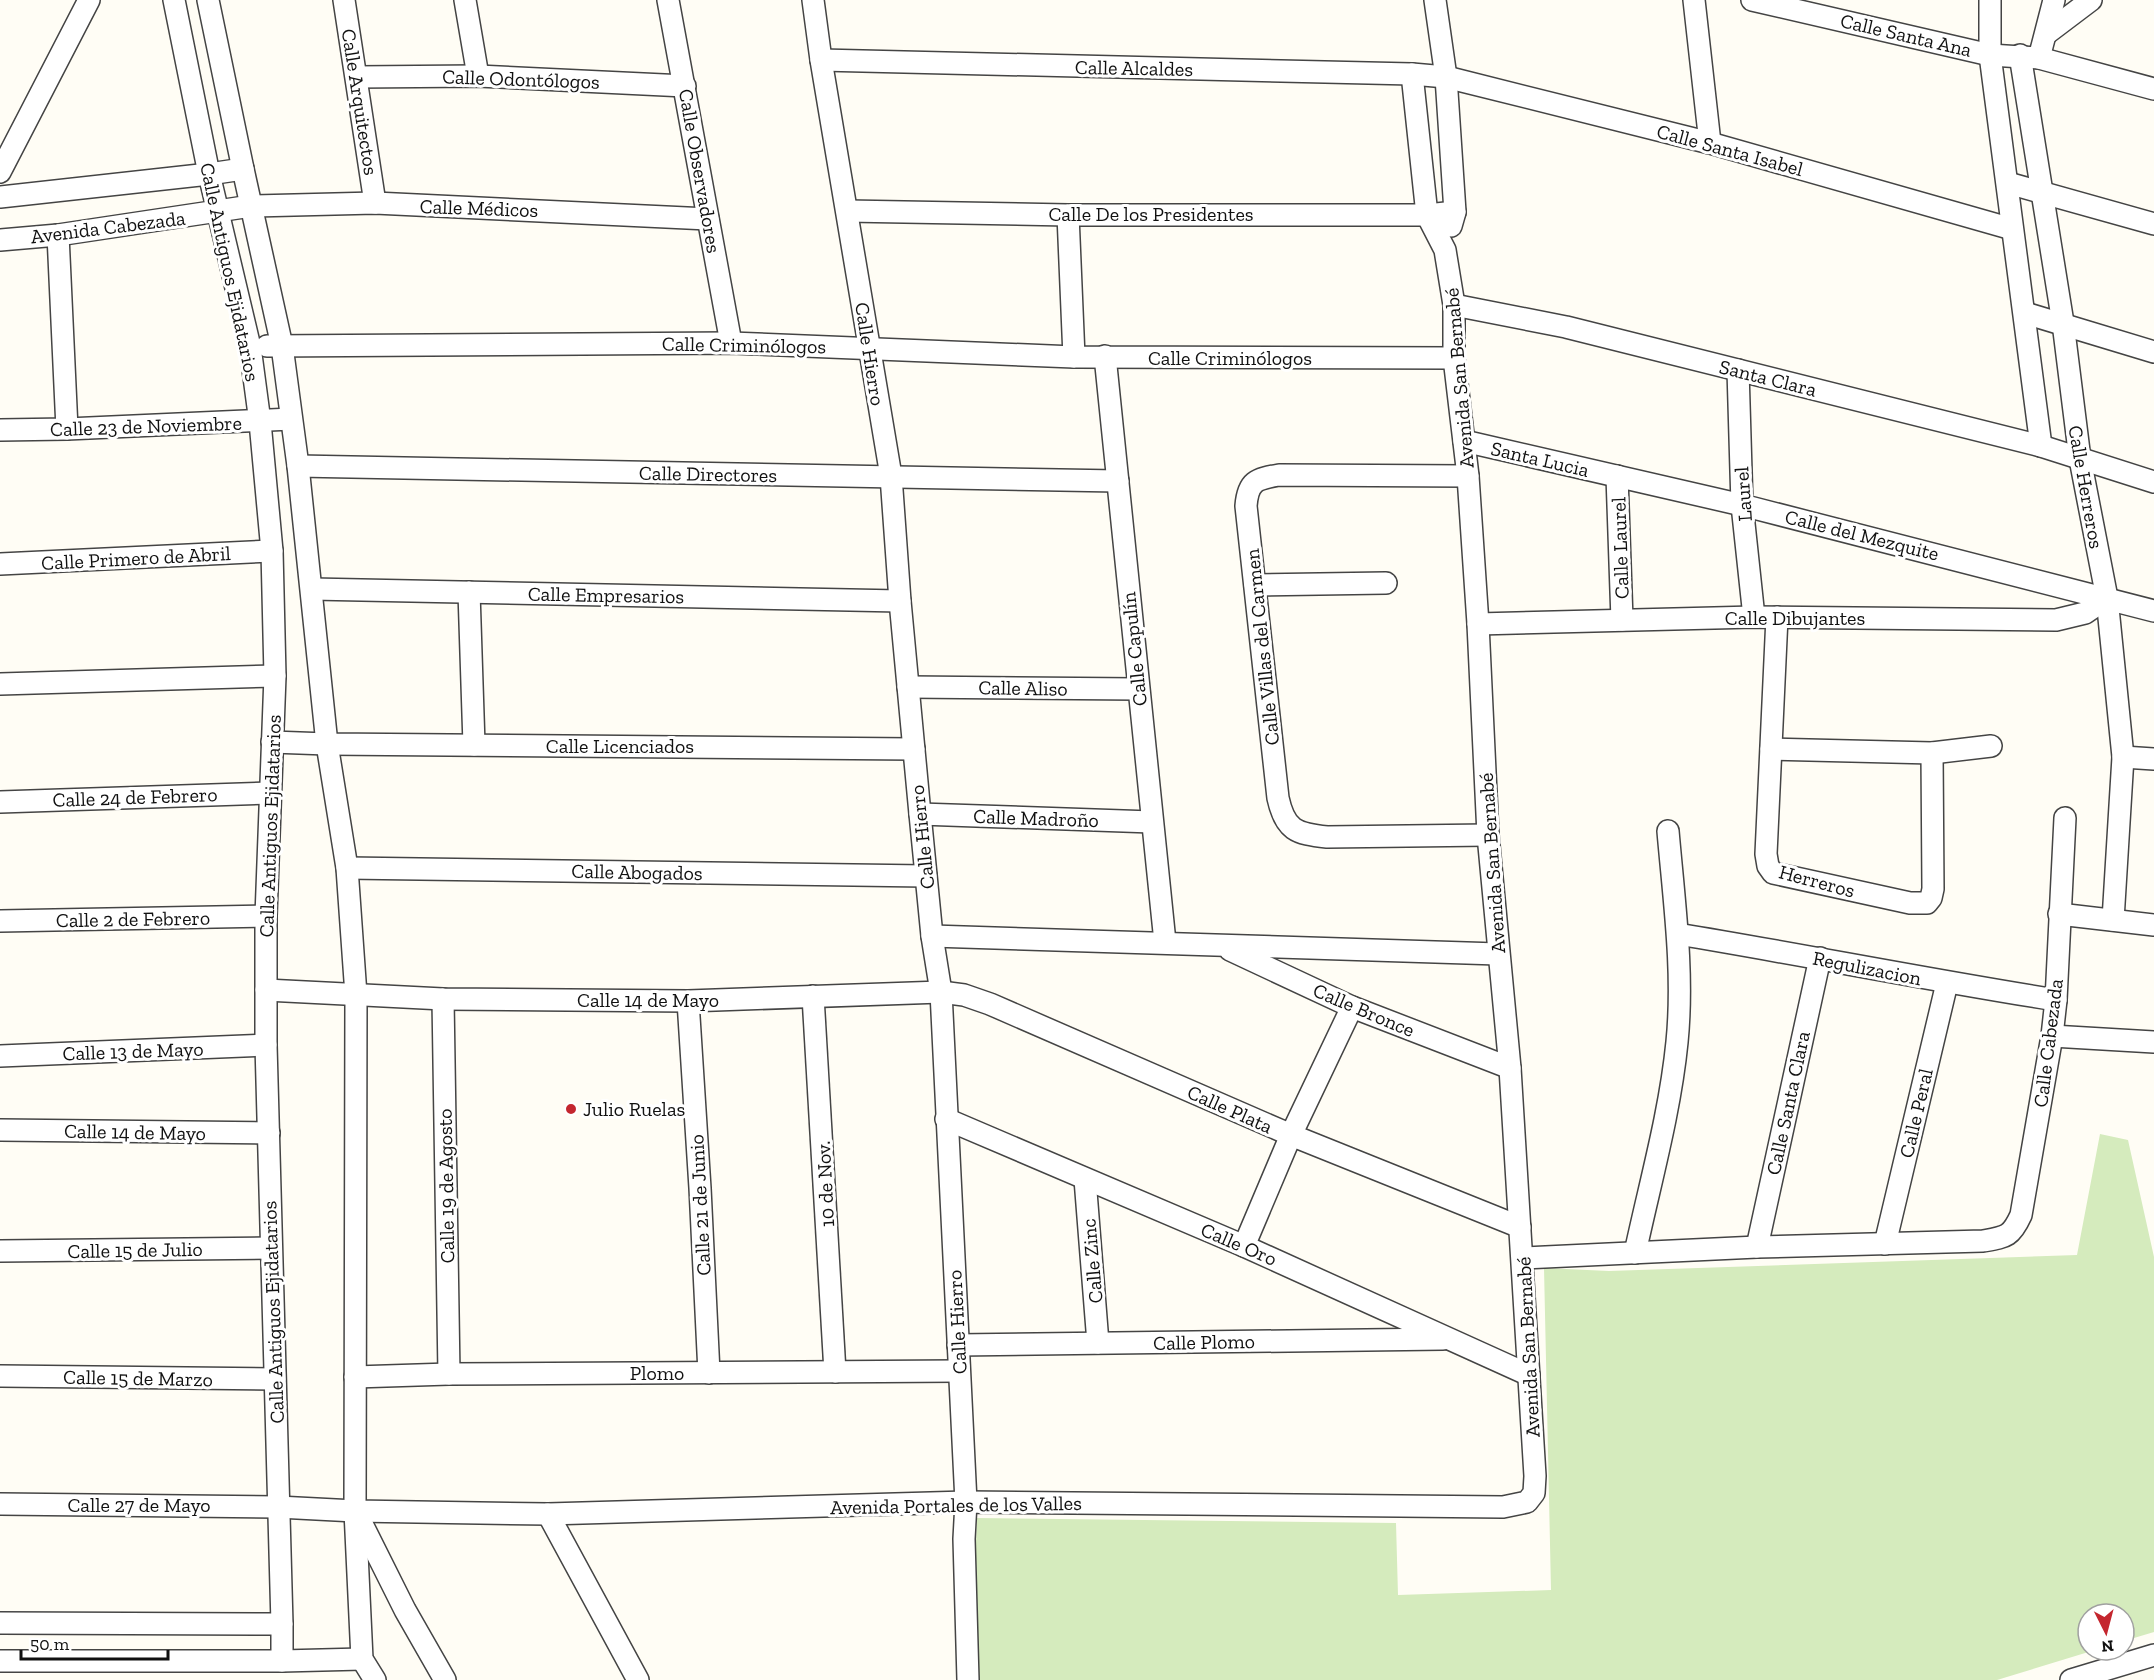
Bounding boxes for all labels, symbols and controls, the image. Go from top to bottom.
street label: Calle Santa Ana [1838,8,1974,62]
street label: Calle Arquitectos [337,27,383,177]
street label: Calle Alcaldes [1075,55,1193,81]
street label: Calle Odontólogos [442,64,600,94]
street label: Calle Observadores [674,87,726,255]
street label: Calle Santa Isabel [1654,119,1806,181]
street label: Calle Antiguos Ejidatarios [195,160,265,384]
street label: Calle Médicos [419,194,539,222]
street label: Calle De los Presidentes [1048,202,1254,226]
street label: Avenida Cabezada [29,206,187,248]
street label: Avenida San Bernabé [1439,287,1479,469]
street label: Calle Hierro [850,301,890,407]
street label: Calle Criminólogos [662,332,826,358]
street label: Calle Criminólogos [1148,346,1312,370]
street label: Santa Clara [1717,354,1819,402]
street label: Calle 23 de Noviembre [50,411,242,441]
street label: Calle Herreros [2063,423,2109,551]
street label: Santa Lucia [1489,436,1592,482]
street label: Calle Directores [639,461,777,487]
street label: Laurel [1729,466,1757,522]
street label: Calle Laurel [1606,497,1634,599]
street label: Calle del Mezquite [1783,504,1941,566]
street label: Calle Primero de Abril [41,541,231,575]
street label: Calle Villas del Carmen [1240,547,1284,747]
street label: Calle Empresarios [528,582,684,608]
street label: Calle Capulín [1116,590,1152,707]
street label: Calle Dibujantes [1725,606,1865,630]
street label: Calle Aliso [978,675,1068,701]
street label: Calle Antiguos Ejidatarios [254,714,286,938]
street label: Calle Licenciados [546,734,694,758]
street label: Avenida San Bernabé [1474,772,1510,954]
street label: Calle 24 de Febrero [52,782,218,812]
street label: Calle Hierro [905,784,939,890]
street label: Calle Madroño [973,804,1099,832]
street label: Calle Abogados [571,859,703,885]
street label: Herreros [1776,859,1858,903]
street label: Calle 2 de Febrero [56,906,210,932]
street label: Regulizacion [1811,946,1924,990]
street label: Calle Cabezada [2028,977,2068,1109]
street label: Calle Bronce [1310,978,1418,1042]
street label: Calle 14 de Mayo [577,988,719,1012]
street label: Calle Santa Clara [1761,1029,1815,1177]
street label: Calle 13 de Mayo [62,1037,204,1065]
street label: Calle Peral [1894,1066,1938,1160]
street label: Calle Plata [1184,1080,1277,1139]
place label: Julio Ruelas [583,1097,685,1121]
marker: Julio Ruelas [564,1102,578,1116]
street label: Calle 19 de Agosto [433,1108,459,1264]
street label: Calle 14 de Mayo [64,1119,206,1145]
street label: Calle 21 de Junio [684,1134,716,1276]
street label: 10 de Nov. [811,1140,839,1228]
street label: Calle Antiguos Ejidatarios [257,1200,289,1424]
street label: Calle Oro [1197,1217,1281,1271]
street label: Calle Zinc [1076,1218,1108,1304]
street label: Calle 15 de Julio [67,1237,203,1263]
street label: Avenida San Bernabé [1511,1256,1545,1438]
street label: Calle Hierro [942,1269,972,1375]
street label: Calle Plomo [1153,1329,1255,1355]
street label: Plomo [630,1361,684,1385]
street label: Calle 15 de Marzo [63,1365,213,1391]
street label: Avenida Portales de los Valles [830,1491,1082,1519]
street label: Calle 27 de Mayo [67,1493,211,1517]
north arrow [2076,1602,2136,1662]
scale bar [21,1623,168,1661]
text: 50 m [30,1633,70,1655]
text: N [2100,1636,2115,1657]

